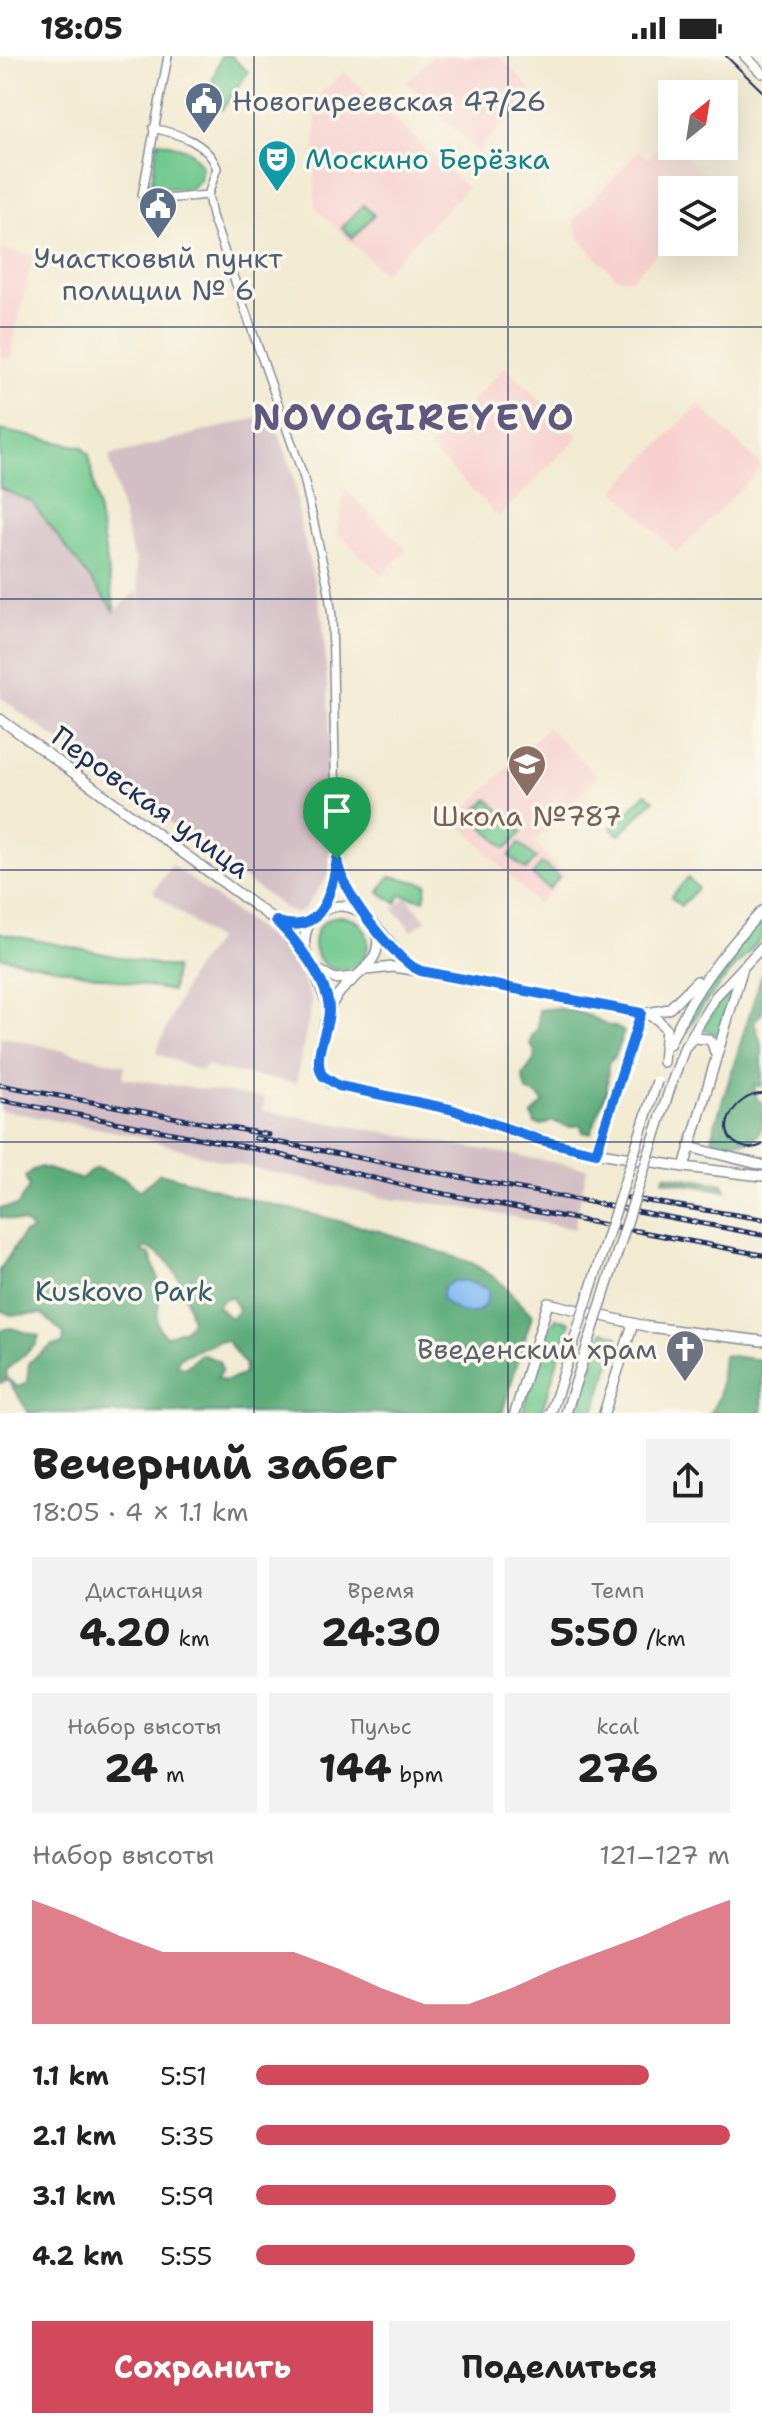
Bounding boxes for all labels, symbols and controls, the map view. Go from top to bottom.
text: 18:05 [40,8,123,49]
public building icon: Новогиреевская 47/26 [183,80,225,135]
north arrow [658,80,738,160]
map controls [658,80,738,256]
place label: Новогиреевская 47/26 [232,82,546,120]
theatre icon: Москино Берёзка [256,138,298,193]
place label: Москино Берёзка [305,140,550,178]
button: layers [658,176,738,256]
public building icon: Участковый пункт полиции № 6 [137,185,179,240]
place label: Участковый пункт полиции № 6 [33,239,283,309]
district label: NOVOGIREYEVO [252,393,576,442]
street label: Перовская улица [44,717,258,887]
school or university icon: Школа №787 [506,743,548,798]
pin [303,777,371,859]
icon: arrive [315,789,359,833]
place label: Школа №787 [432,797,622,835]
park label: Kuskovo Park [35,1272,213,1310]
church icon: Введенский храм [664,1328,706,1383]
place label: Введенский храм [417,1330,657,1368]
text: Вечерний забег [32,1434,397,1493]
button: share [646,1439,730,1523]
text: 18:05 · 4 × 1.1 km [32,1494,249,1529]
text: Дистанция [85,1576,203,1605]
text: Время [347,1576,415,1605]
text: Темп [591,1576,644,1605]
text: 4.20 [79,1605,171,1659]
text: 24:30 [321,1605,441,1659]
text: 5:50 [550,1605,639,1659]
text: km [171,1624,210,1653]
text: /km [639,1624,686,1653]
text: Набор высоты [67,1712,222,1741]
text: Пульс [350,1712,412,1741]
text: kcal [596,1712,639,1741]
text: 24 [104,1741,158,1795]
text: 144 [318,1741,392,1795]
text: 276 [577,1741,659,1795]
text: m [158,1760,185,1789]
text: bpm [392,1760,444,1789]
text: Набор высоты [32,1837,214,1872]
text: 121–127 m [599,1837,730,1872]
text: 1.1 km [32,2058,109,2093]
text: 5:51 [160,2058,207,2093]
text: 2.1 km [32,2118,116,2153]
text: 5:35 [160,2118,214,2153]
text: 3.1 km [32,2178,116,2213]
text: 5:59 [160,2178,214,2213]
text: 4.2 km [32,2238,124,2273]
text: 5:55 [160,2238,213,2273]
button: Сохранить [32,2321,373,2413]
button: Поделиться [389,2321,730,2413]

